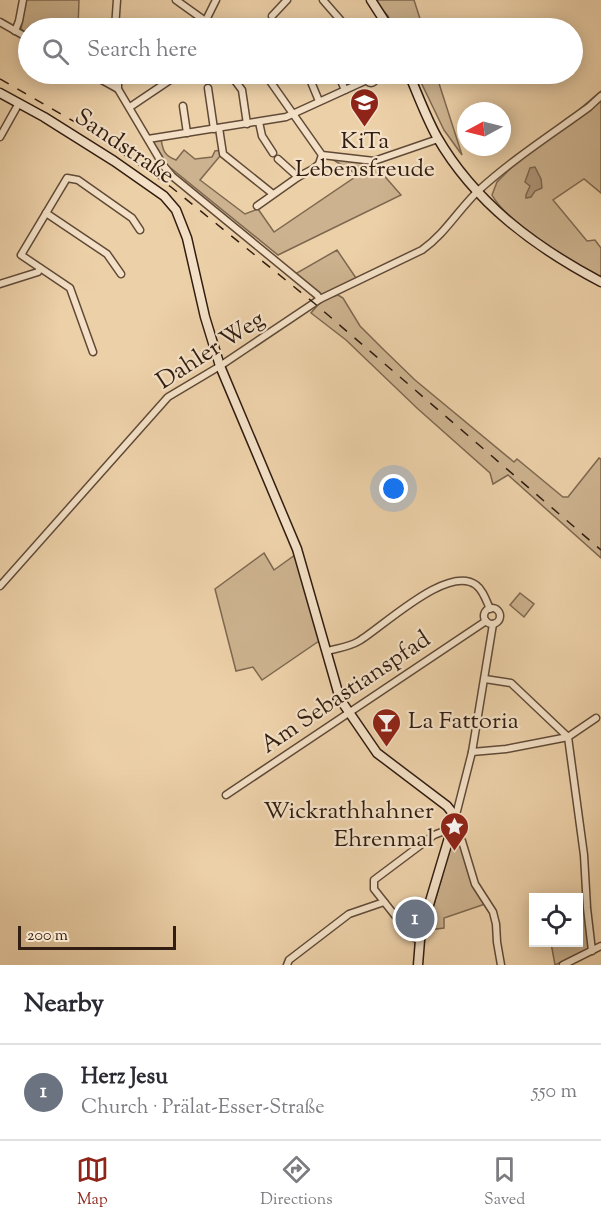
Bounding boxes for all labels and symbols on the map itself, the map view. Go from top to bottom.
school or university icon: KiTa Lebensfreude [349,86,381,128]
street label: Sandstraße [67,101,181,193]
north arrow [457,102,511,156]
place label: KiTa Lebensfreude [295,125,435,187]
street label: Dahler Weg [150,303,272,399]
your location [379,474,408,503]
street label: Am Sebastianspfad [254,623,438,763]
place label: La Fattoria [408,705,519,739]
bar icon: La Fattoria [371,706,403,748]
place label: Wickrathhahner Ehrenmal [263,795,434,857]
place icon: Wickrathhahner Ehrenmal [439,810,471,852]
pin: 1 [396,896,434,942]
scale bar [18,923,176,950]

